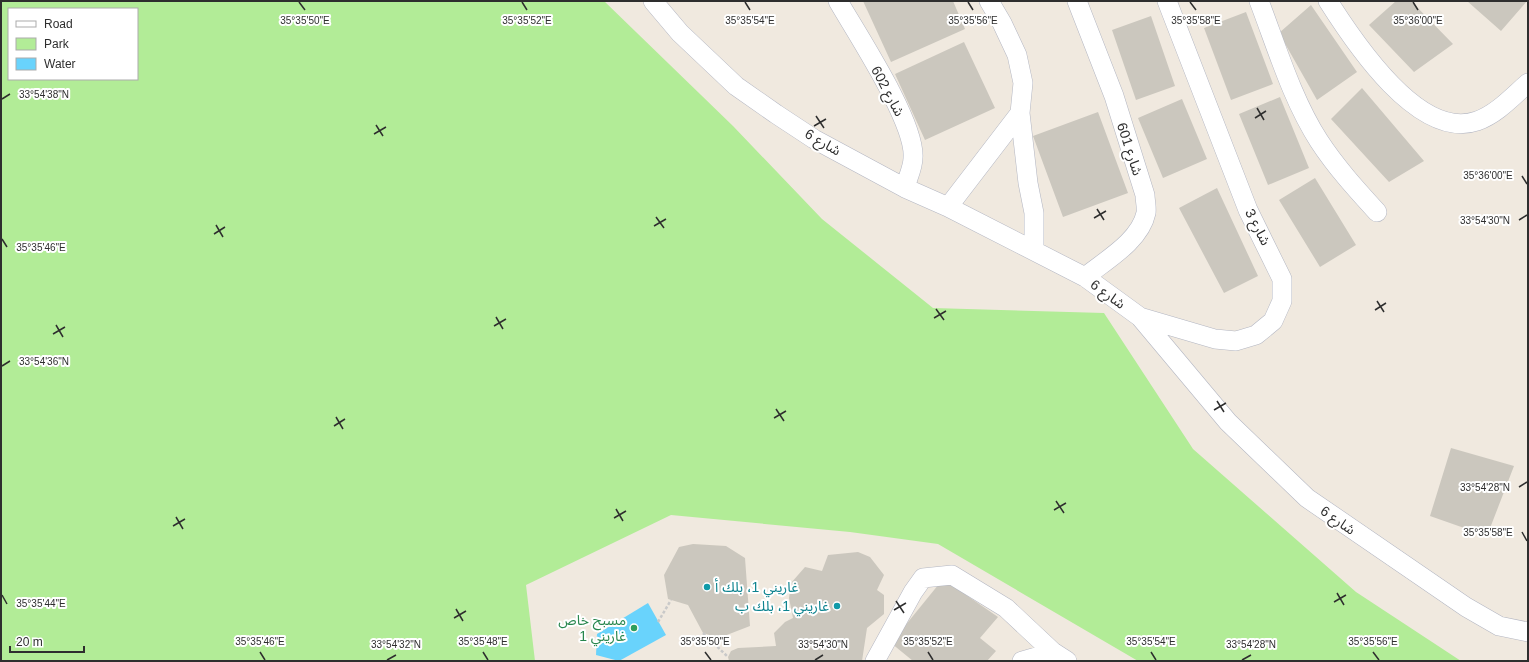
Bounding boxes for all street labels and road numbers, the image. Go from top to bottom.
street label: شارع 602 [865,63,908,120]
street label: شارع 601 [1111,121,1146,178]
street label: شارع 6 [801,125,844,161]
street label: شارع 3 [1239,206,1274,249]
street label: شارع 6 [1086,276,1128,314]
street label: شارع 6 [1316,502,1359,540]

